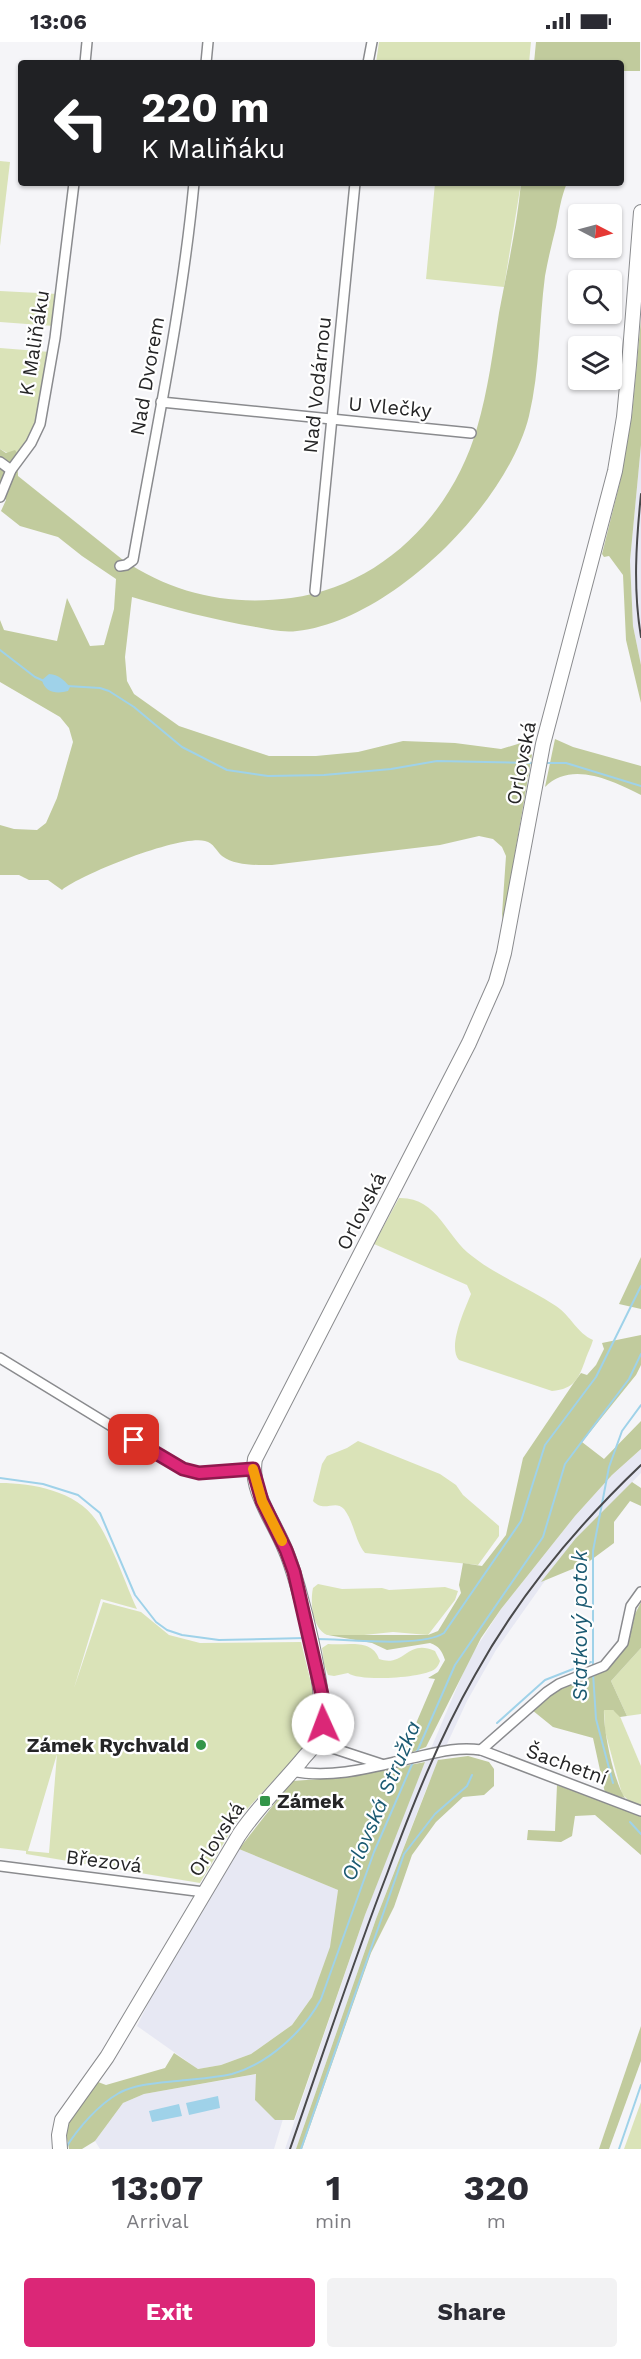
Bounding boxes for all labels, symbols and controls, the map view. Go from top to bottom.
text: 13:06 [30,9,87,34]
text: 220 m [141,83,270,132]
icon: left [42,84,120,162]
text: K Maliňáku [141,133,285,165]
north arrow [568,204,622,258]
map controls [568,204,622,390]
button: search [568,270,622,324]
street label: K Maliňáku [14,288,54,398]
street label: Nad Dvorem [125,315,169,437]
street label: Nad Vodárnou [298,315,336,455]
button: layers [568,336,622,390]
street label: U Vlečky [347,391,433,423]
street label: Orlovská [501,719,541,807]
street label: Orlovská [331,1168,391,1254]
pin [108,1414,159,1465]
icon: arrive [117,1423,150,1456]
water label: Statkový potok [567,1550,592,1702]
position arrow [291,1692,355,1756]
water label: Orlovská Stružka [336,1717,426,1885]
place label: Zámek Rychvald [27,1733,189,1757]
marker: Zámek Rychvald [194,1738,208,1752]
street label: Šachetní [523,1738,611,1790]
place label: Zámek [277,1789,345,1813]
marker: Zámek [258,1794,272,1808]
street label: Orlovská [183,1797,249,1881]
street label: Březová [65,1844,143,1878]
text: 13:07 [112,2167,203,2209]
text: 1 [326,2167,341,2209]
text: 320 [463,2167,529,2209]
text: Arrival [126,2209,189,2233]
text: min [315,2209,352,2233]
text: m [487,2209,506,2233]
button: Exit [24,2278,315,2347]
button: Share [327,2278,617,2347]

